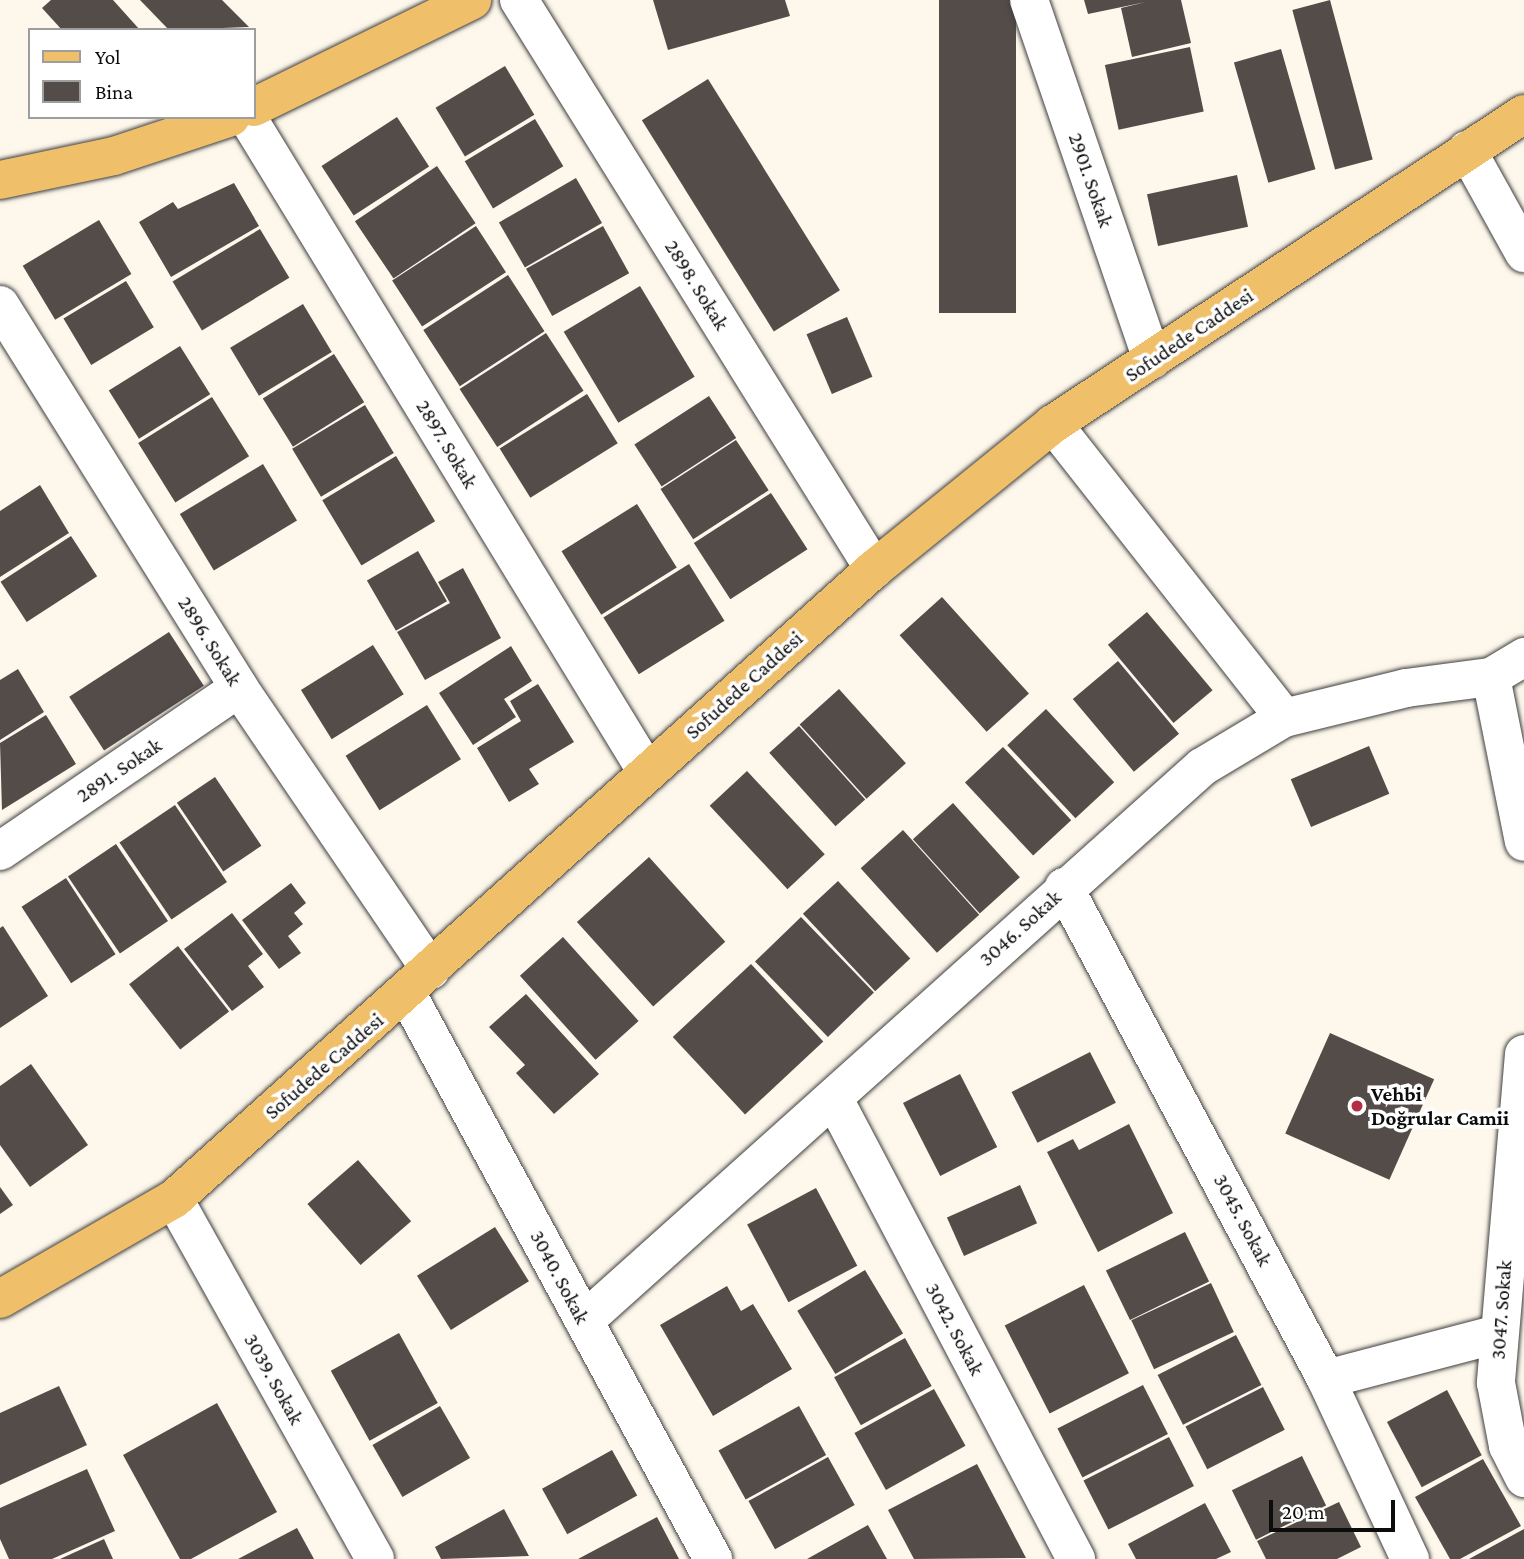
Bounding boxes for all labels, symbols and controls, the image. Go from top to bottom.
legend [28,28,256,119]
text: Yol [95,45,121,69]
text: Bina [95,80,133,104]
street label: 2901. Sokak [1063,129,1119,231]
street label: 2898. Sokak [659,235,735,335]
street label: Sofudede Caddesi [1120,283,1258,387]
street label: 2897. Sokak [411,395,483,493]
street label: 2896. Sokak [173,592,247,690]
street label: Sofudede Caddesi [680,626,808,744]
street label: 2891. Sokak [72,732,166,808]
street label: 3046. Sokak [974,885,1066,971]
street label: Sofudede Caddesi [259,1008,389,1124]
place label: Vehbi Doğrular Camii [1371,1081,1509,1131]
marker: Vehbi Doğrular Camii [1349,1098,1365,1114]
street label: 3045. Sokak [1208,1170,1278,1270]
street label: 3040. Sokak [525,1226,595,1328]
street label: 3047. Sokak [1485,1260,1517,1360]
street label: 3042. Sokak [920,1278,990,1380]
street label: 3039. Sokak [239,1329,309,1429]
scale bar [1272,1486,1398,1530]
text: 20 m [1282,1500,1325,1524]

